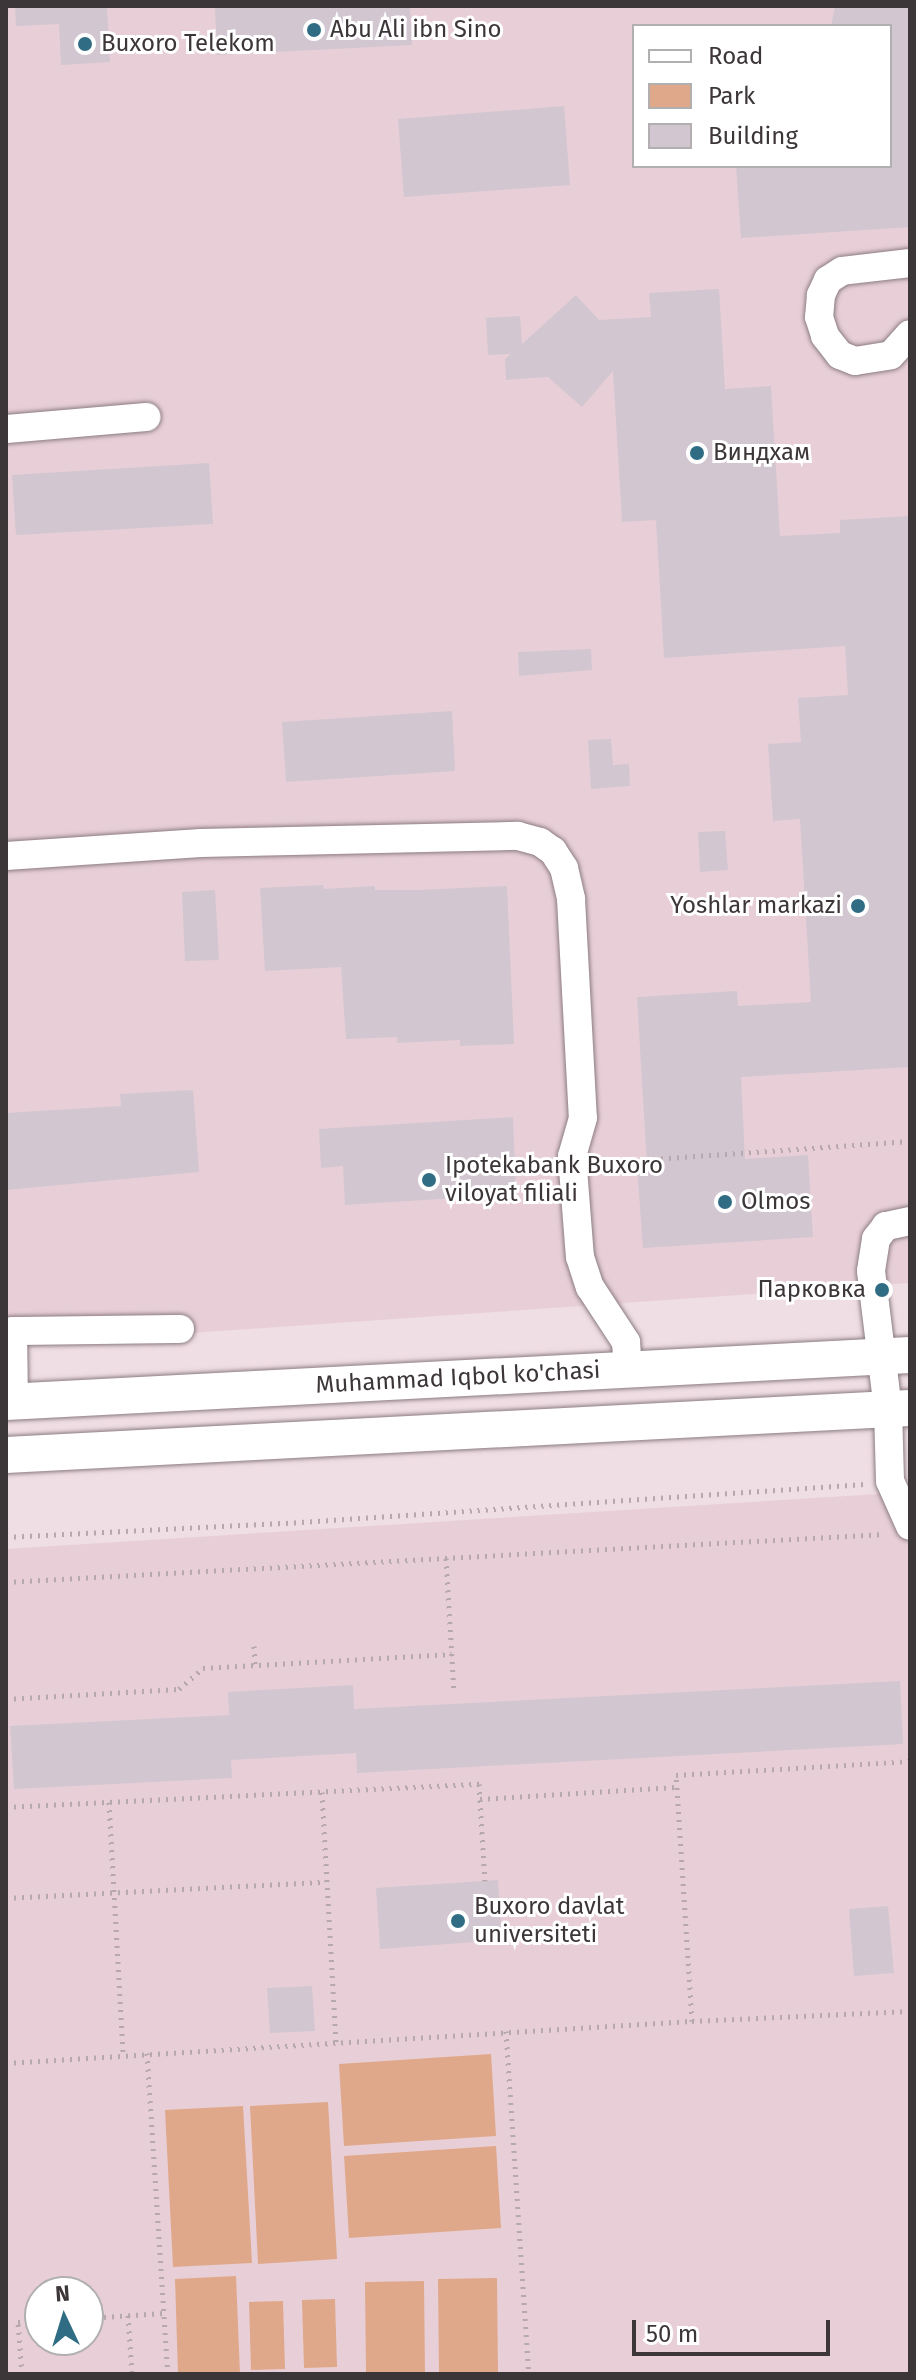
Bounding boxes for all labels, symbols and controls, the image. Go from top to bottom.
place label: Abu Ali ibn Sino [330,16,502,44]
marker: Abu Ali ibn Sino [305,21,323,39]
legend [632,24,892,168]
place label: Buxoro Telekom [101,30,275,58]
marker: Buxoro Telekom [76,35,94,53]
text: Road [708,42,763,70]
text: Park [708,82,755,110]
text: Building [708,122,798,150]
place label: Виндхам [713,439,810,467]
marker: Виндхам [688,444,706,462]
place label: Yoshlar markazi [670,892,842,920]
marker: Yoshlar markazi [849,897,867,915]
place label: Ipotekabank Buxoro viloyat filiali [445,1152,663,1208]
marker: Ipotekabank Buxoro viloyat filiali [420,1171,438,1189]
place label: Olmos [741,1188,810,1216]
marker: Olmos [716,1193,734,1211]
place label: Парковка [758,1276,866,1304]
marker: Парковка [873,1281,891,1299]
street label: Muhammad Iqbol ko'chasi [315,1356,601,1400]
place label: Buxoro davlat universiteti [474,1893,624,1949]
marker: Buxoro davlat universiteti [449,1912,467,1930]
north arrow [24,2276,104,2356]
text: N [54,2280,71,2308]
scale bar [636,2304,834,2354]
text: 50 m [646,2320,698,2348]

